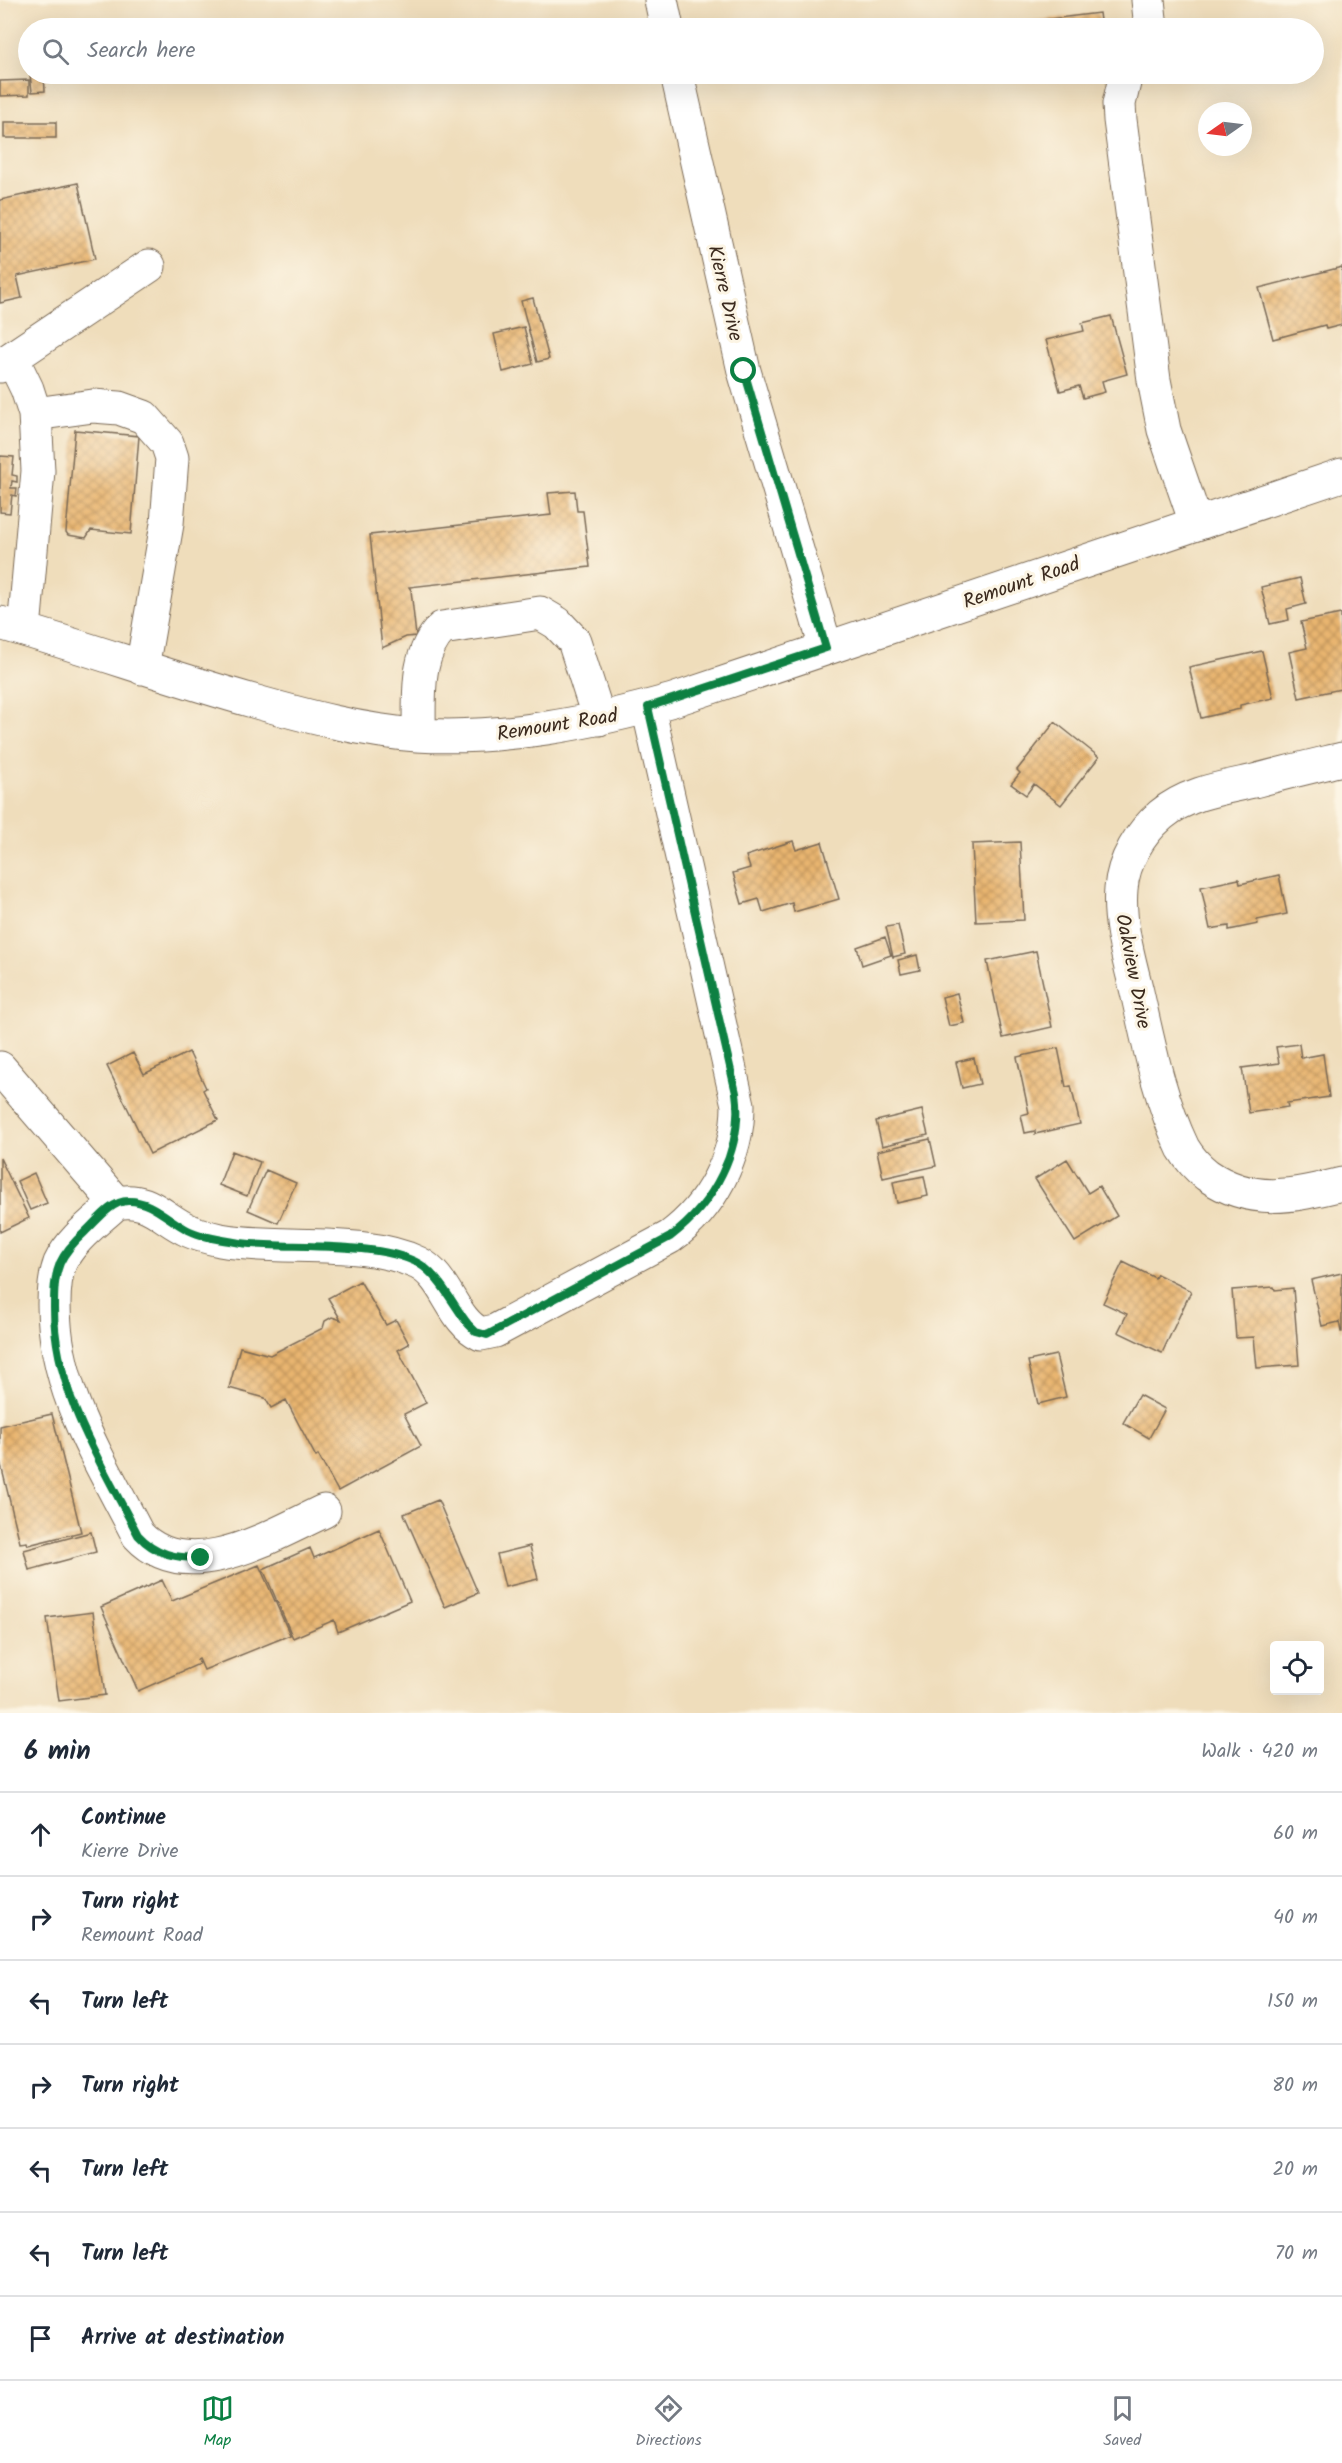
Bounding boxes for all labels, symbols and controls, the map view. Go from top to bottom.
search box [18,18,1324,84]
text: Search here [87,34,195,69]
icon: search [39,35,72,68]
north arrow [1198,102,1252,156]
street label: Kierre Drive [697,242,751,345]
route start [730,357,756,383]
street label: Remount Road [959,549,1085,619]
street label: Remount Road [495,700,621,751]
street label: Oakview Drive [1105,911,1159,1032]
route end [187,1544,213,1570]
map controls [1270,1641,1324,1695]
button: locate [1270,1641,1324,1695]
text: 6 min [24,1731,91,1773]
text: Walk · 420 m [1201,1736,1318,1768]
text: Continue [81,1801,166,1836]
icon: ahead [24,1818,57,1851]
text: 60 m [1273,1818,1318,1850]
text: Kierre Drive [81,1836,179,1868]
text: Turn right [81,1885,179,1920]
icon: right [24,1902,57,1935]
text: 40 m [1273,1902,1318,1934]
text: Remount Road [81,1920,203,1952]
text: Turn left [81,1985,168,2020]
icon: left [24,1986,57,2019]
text: 150 m [1267,1986,1318,2018]
text: Turn right [81,2069,179,2104]
icon: right [24,2070,57,2103]
text: 80 m [1272,2070,1318,2102]
text: Turn left [81,2153,168,2188]
icon: left [24,2154,57,2187]
text: 20 m [1272,2154,1318,2186]
text: Turn left [81,2237,168,2272]
icon: left [24,2238,57,2271]
text: 70 m [1275,2238,1318,2270]
text: Arrive at destination [81,2321,284,2356]
icon: arrive [24,2322,57,2355]
tab: Map [201,2392,234,2453]
tab: Directions [635,2392,702,2453]
tab: Saved [1103,2392,1141,2453]

